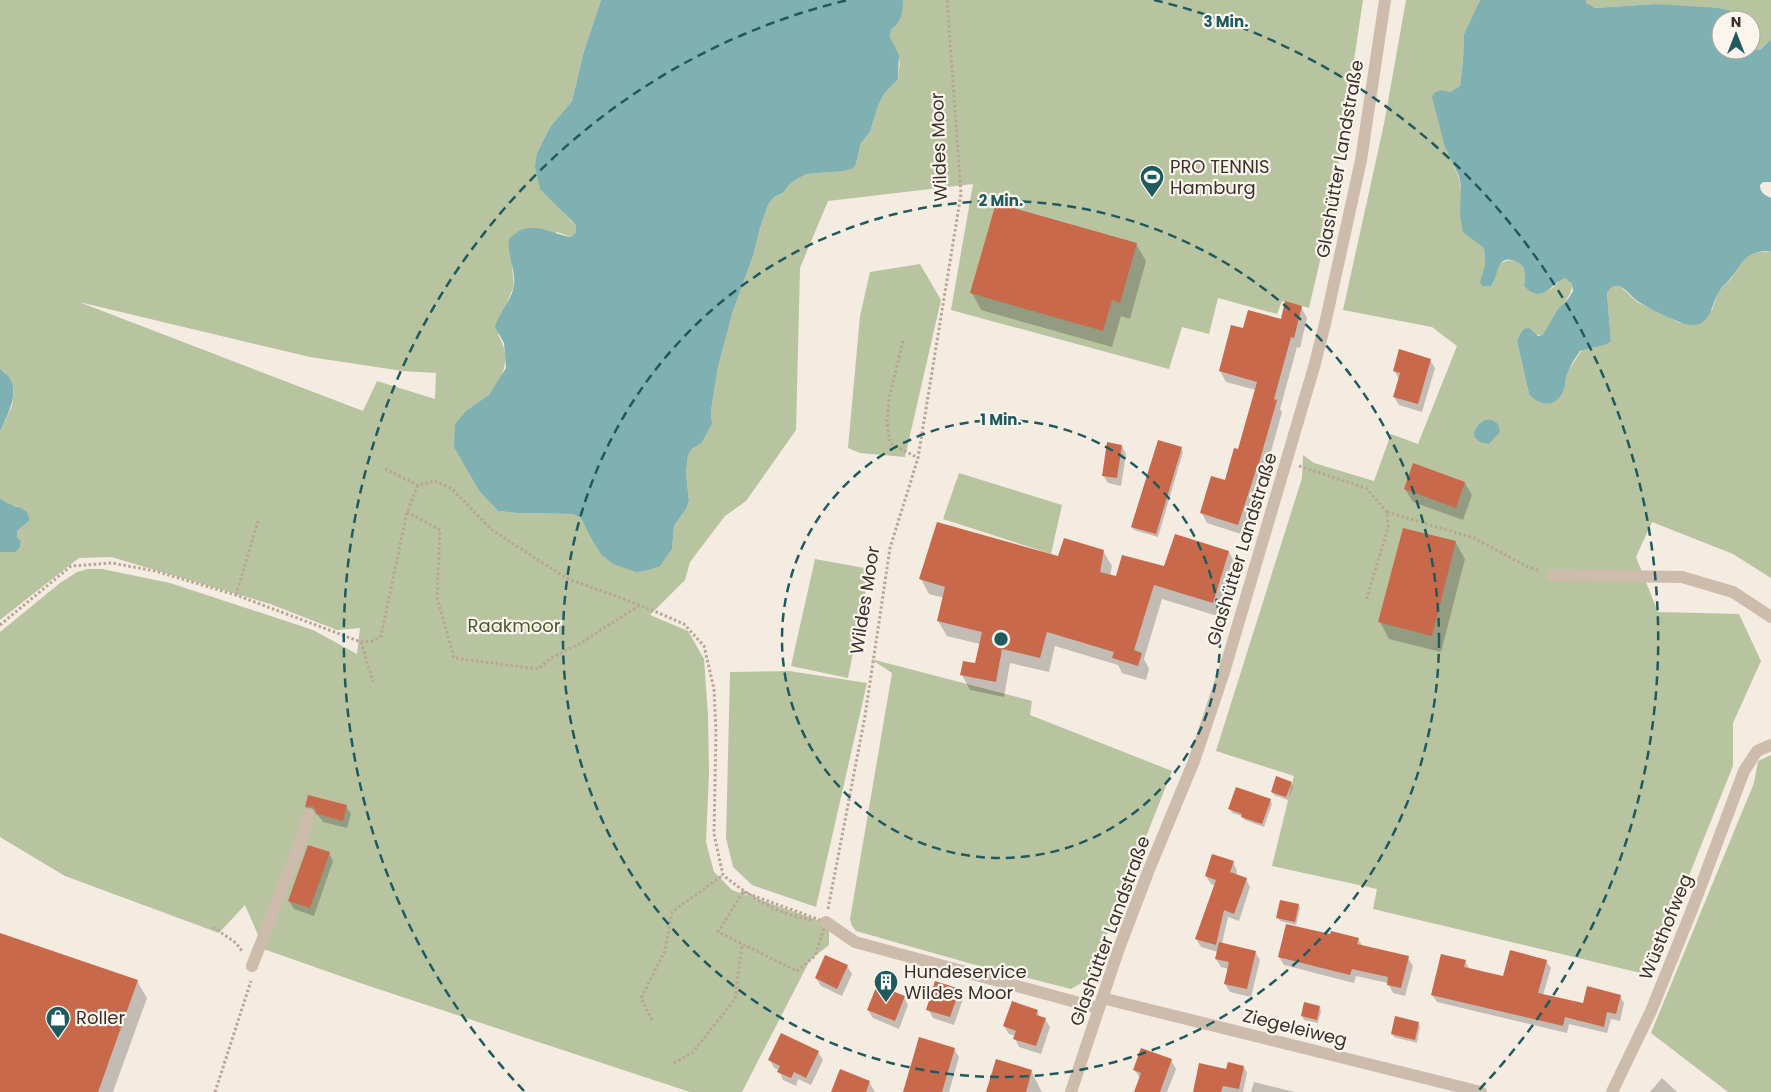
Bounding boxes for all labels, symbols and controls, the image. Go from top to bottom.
north arrow [1711,10,1761,60]
text: 3 Min. [1204,11,1248,32]
text: N [1731,12,1741,32]
street label: Glashütter Landstraße [1310,58,1369,260]
street label: Wildes Moor [924,92,953,202]
place label: PRO TENNIS Hamburg [1170,154,1270,200]
sports icon: PRO TENNIS Hamburg [1139,164,1165,198]
text: 2 Min. [979,190,1023,211]
text: 1 Min. [980,409,1022,430]
street label: Glashütter Landstraße [1200,449,1283,648]
street label: Wildes Moor [844,544,885,656]
park label: Raakmoor [468,613,561,638]
centre of rings [992,630,1010,648]
street label: Glashütter Landstraße [1063,832,1156,1029]
street label: Wüsthofweg [1633,870,1698,983]
place label: Hundeservice Wildes Moor [904,959,1027,1005]
building icon: Hundeservice Wildes Moor [873,969,899,1003]
street label: Ziegeleiweg [1240,1002,1350,1053]
shop icon: Roller [45,1005,71,1039]
place label: Roller [76,1005,125,1030]

